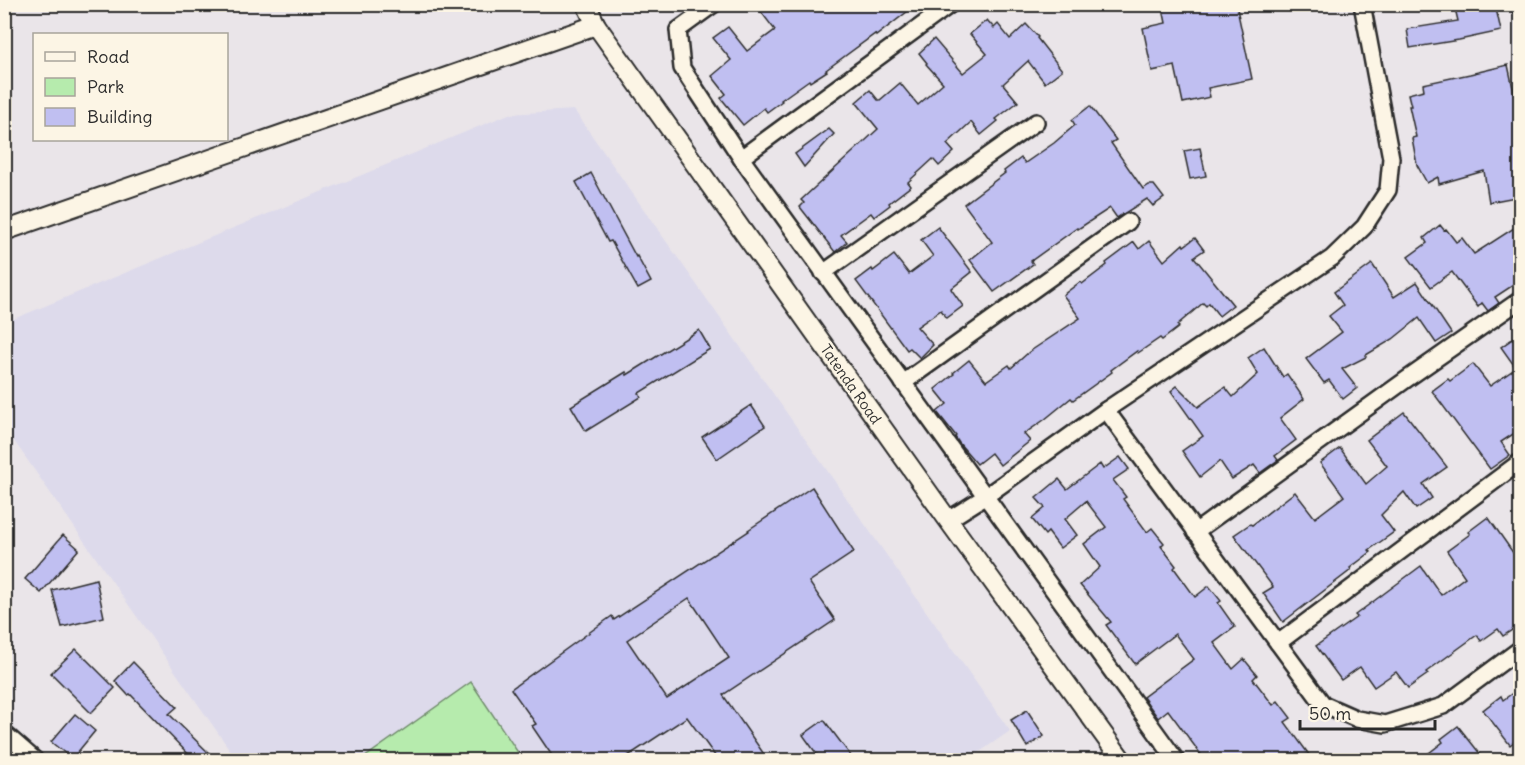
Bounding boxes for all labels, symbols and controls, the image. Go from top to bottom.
legend [33,33,228,141]
text: Road [87,45,130,68]
text: Park [87,75,124,98]
text: Building [87,105,152,128]
street label: Tatenda Road [816,340,886,428]
scale bar [1300,693,1435,731]
text: 50 m [1309,702,1351,725]

